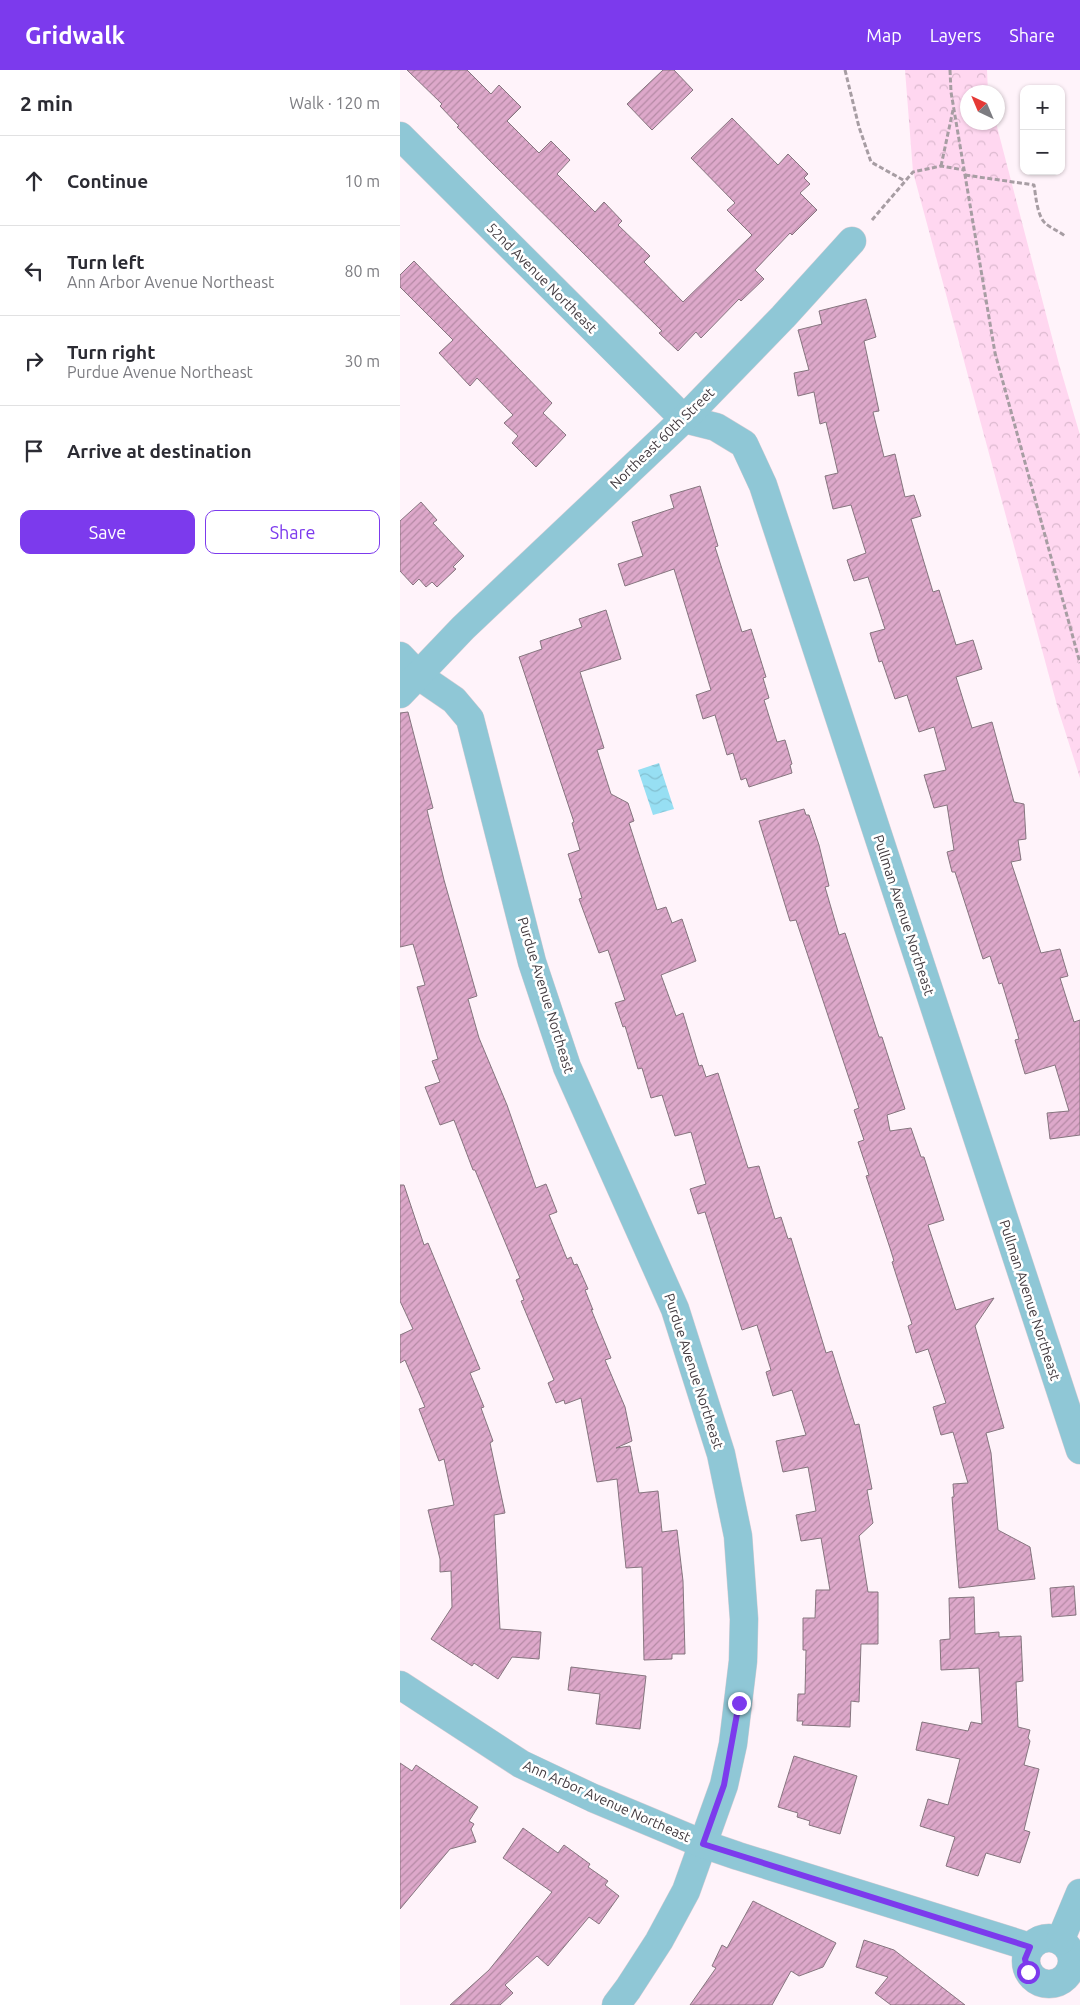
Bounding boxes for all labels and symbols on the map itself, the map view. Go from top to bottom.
north arrow [960,85,1005,130]
street label: 52nd Avenue Northeast [484,220,601,337]
street label: Northeast 60th Street [607,384,718,492]
street label: Pullman Avenue Northeast [870,833,938,998]
street label: Purdue Avenue Northeast [515,915,578,1076]
street label: Pullman Avenue Northeast [996,1218,1064,1383]
street label: Purdue Avenue Northeast [661,1291,727,1451]
route end [728,1692,751,1715]
street label: Ann Arbor Avenue Northeast [521,1757,694,1845]
route start [1017,1961,1040,1984]

